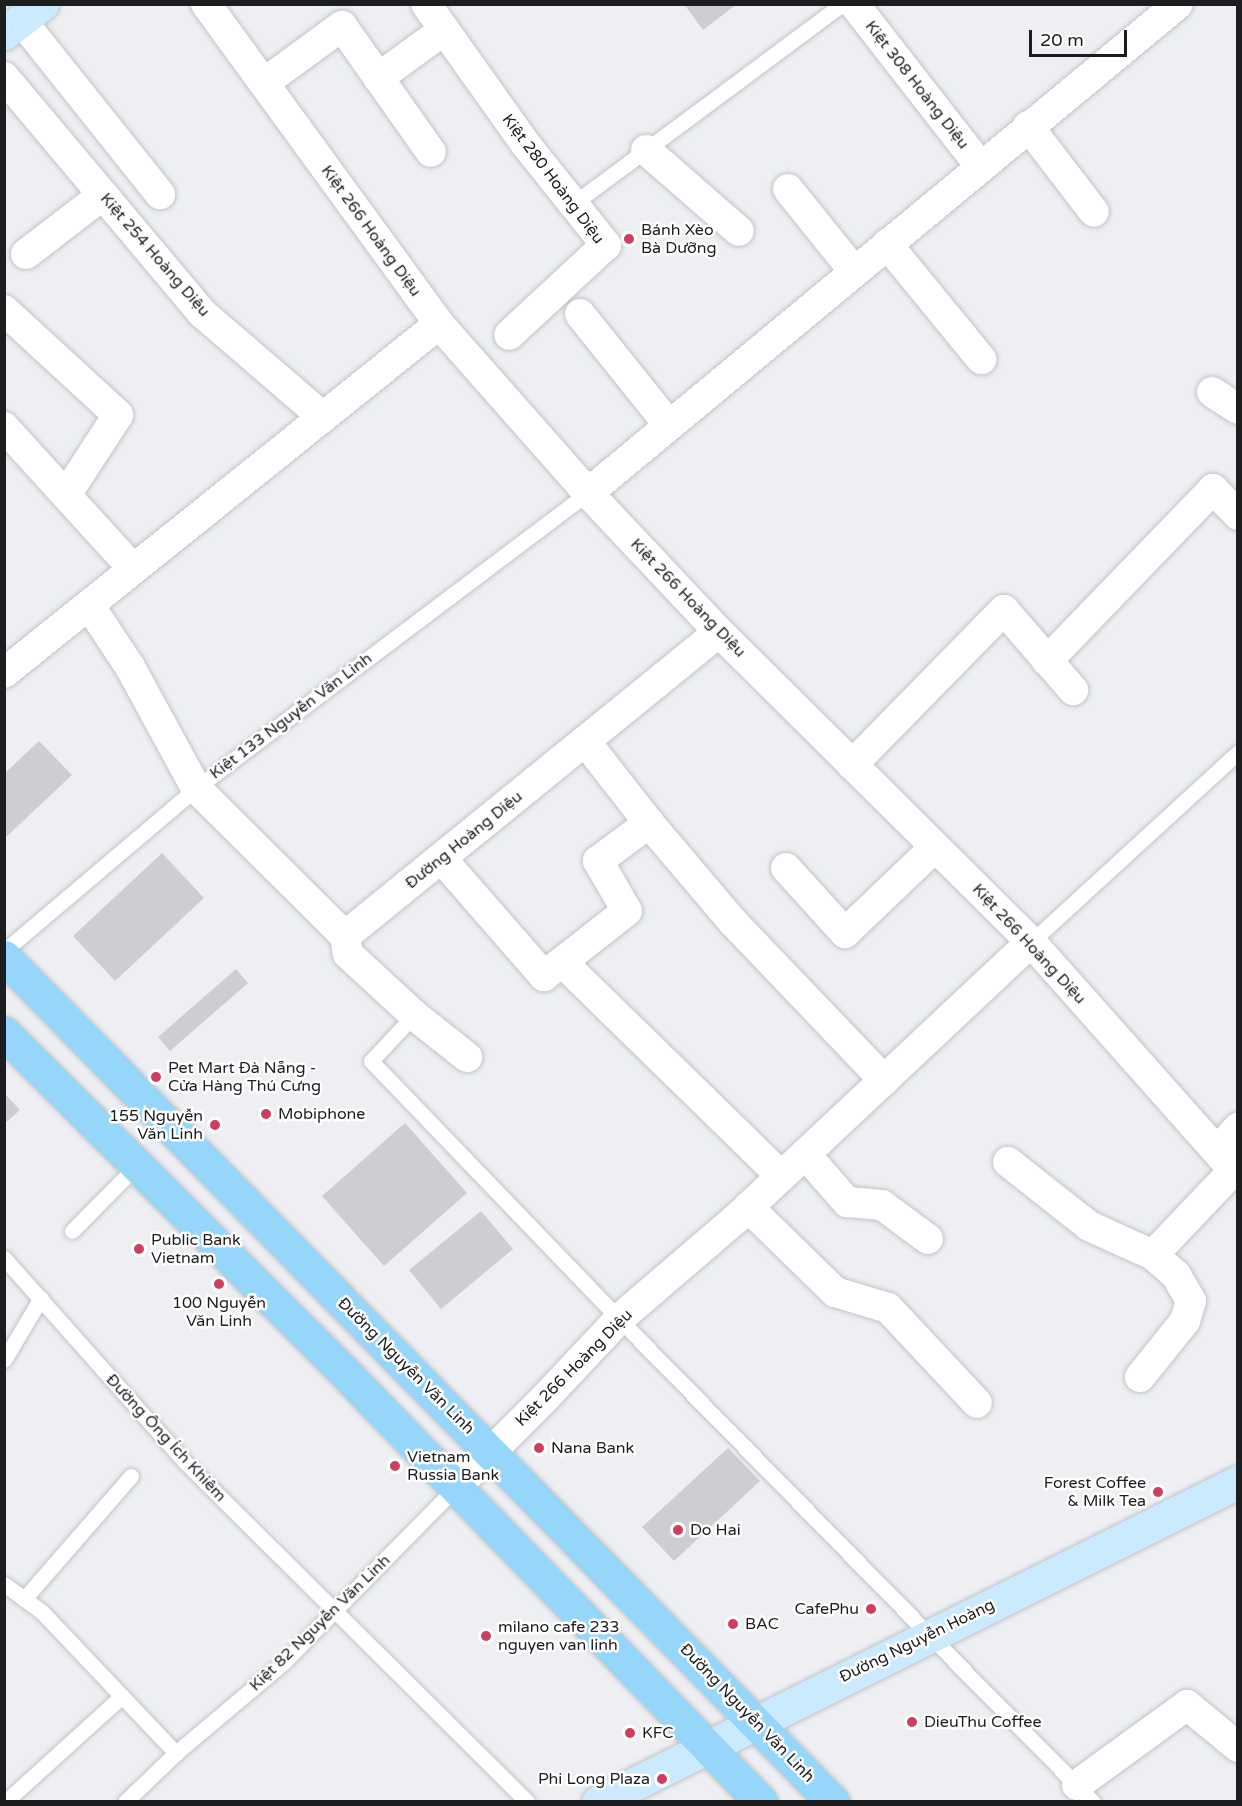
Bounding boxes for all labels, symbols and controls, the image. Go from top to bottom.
street label: Kiệt 308 Hoàng Diệu [861,17,973,153]
scale bar [1032,18,1130,56]
text: 20 m [1040,29,1084,51]
street label: Kiệt 280 Hoàng Diệu [498,110,608,248]
street label: Kiệt 266 Hoàng Diệu [317,162,425,300]
street label: Kiệt 254 Hoàng Diệu [96,189,214,321]
place label: Bánh Xèo Bà Dưỡng [641,220,717,258]
marker: Bánh Xèo Bà Dưỡng [622,232,636,246]
street label: Kiệt 266 Hoàng Diệu [626,535,750,661]
street label: Kiệt 133 Nguyễn Văn Linh [206,649,376,783]
street label: Đường Hoàng Diệu [402,787,526,893]
street label: Kiệt 266 Hoàng Diệu [968,880,1090,1008]
place label: Pet Mart Đà Nẵng - Cửa Hàng Thú Cưng [168,1058,321,1096]
marker: Pet Mart Đà Nẵng - Cửa Hàng Thú Cưng [149,1070,163,1084]
place label: Mobiphone [278,1104,365,1124]
place label: 155 Nguyễn Văn Linh [109,1106,203,1144]
marker: Mobiphone [259,1107,273,1121]
marker: 155 Nguyễn Văn Linh [208,1118,222,1132]
place label: Public Bank Vietnam [151,1230,241,1268]
marker: Public Bank Vietnam [132,1242,146,1256]
marker: 100 Nguyễn Văn Linh [212,1277,226,1291]
place label: 100 Nguyễn Văn Linh [172,1293,266,1331]
street label: Đường Nguyễn Văn Linh [334,1294,478,1438]
street label: Kiệt 266 Hoàng Diệu [512,1306,636,1430]
street label: Đường Ông Ích Khiêm [102,1370,230,1506]
place label: Nana Bank [551,1438,634,1458]
marker: Nana Bank [532,1441,546,1455]
place label: Vietnam Russia Bank [407,1447,499,1485]
marker: Vietnam Russia Bank [388,1459,402,1473]
place label: Forest Coffee & Milk Tea [1044,1473,1146,1511]
marker: Forest Coffee & Milk Tea [1151,1485,1165,1499]
place label: Do Hai [690,1520,741,1540]
marker: Do Hai [671,1523,685,1537]
street label: Kiệt 82 Nguyễn Văn Linh [246,1551,394,1695]
street label: Đường Nguyễn Hoàng [836,1595,998,1687]
place label: CafePhu [794,1599,859,1619]
marker: CafePhu [864,1602,878,1616]
place label: BAC [745,1614,779,1634]
place label: milano cafe 233 nguyen van linh [498,1617,620,1655]
marker: BAC [726,1617,740,1631]
marker: milano cafe 233 nguyen van linh [479,1629,493,1643]
street label: Đường Nguyễn Văn Linh [676,1640,818,1786]
place label: DieuThu Coffee [924,1712,1041,1732]
marker: DieuThu Coffee [905,1715,919,1729]
place label: KFC [642,1723,673,1743]
marker: KFC [623,1726,637,1740]
place label: Phi Long Plaza [538,1769,650,1789]
marker: Phi Long Plaza [655,1772,669,1786]

